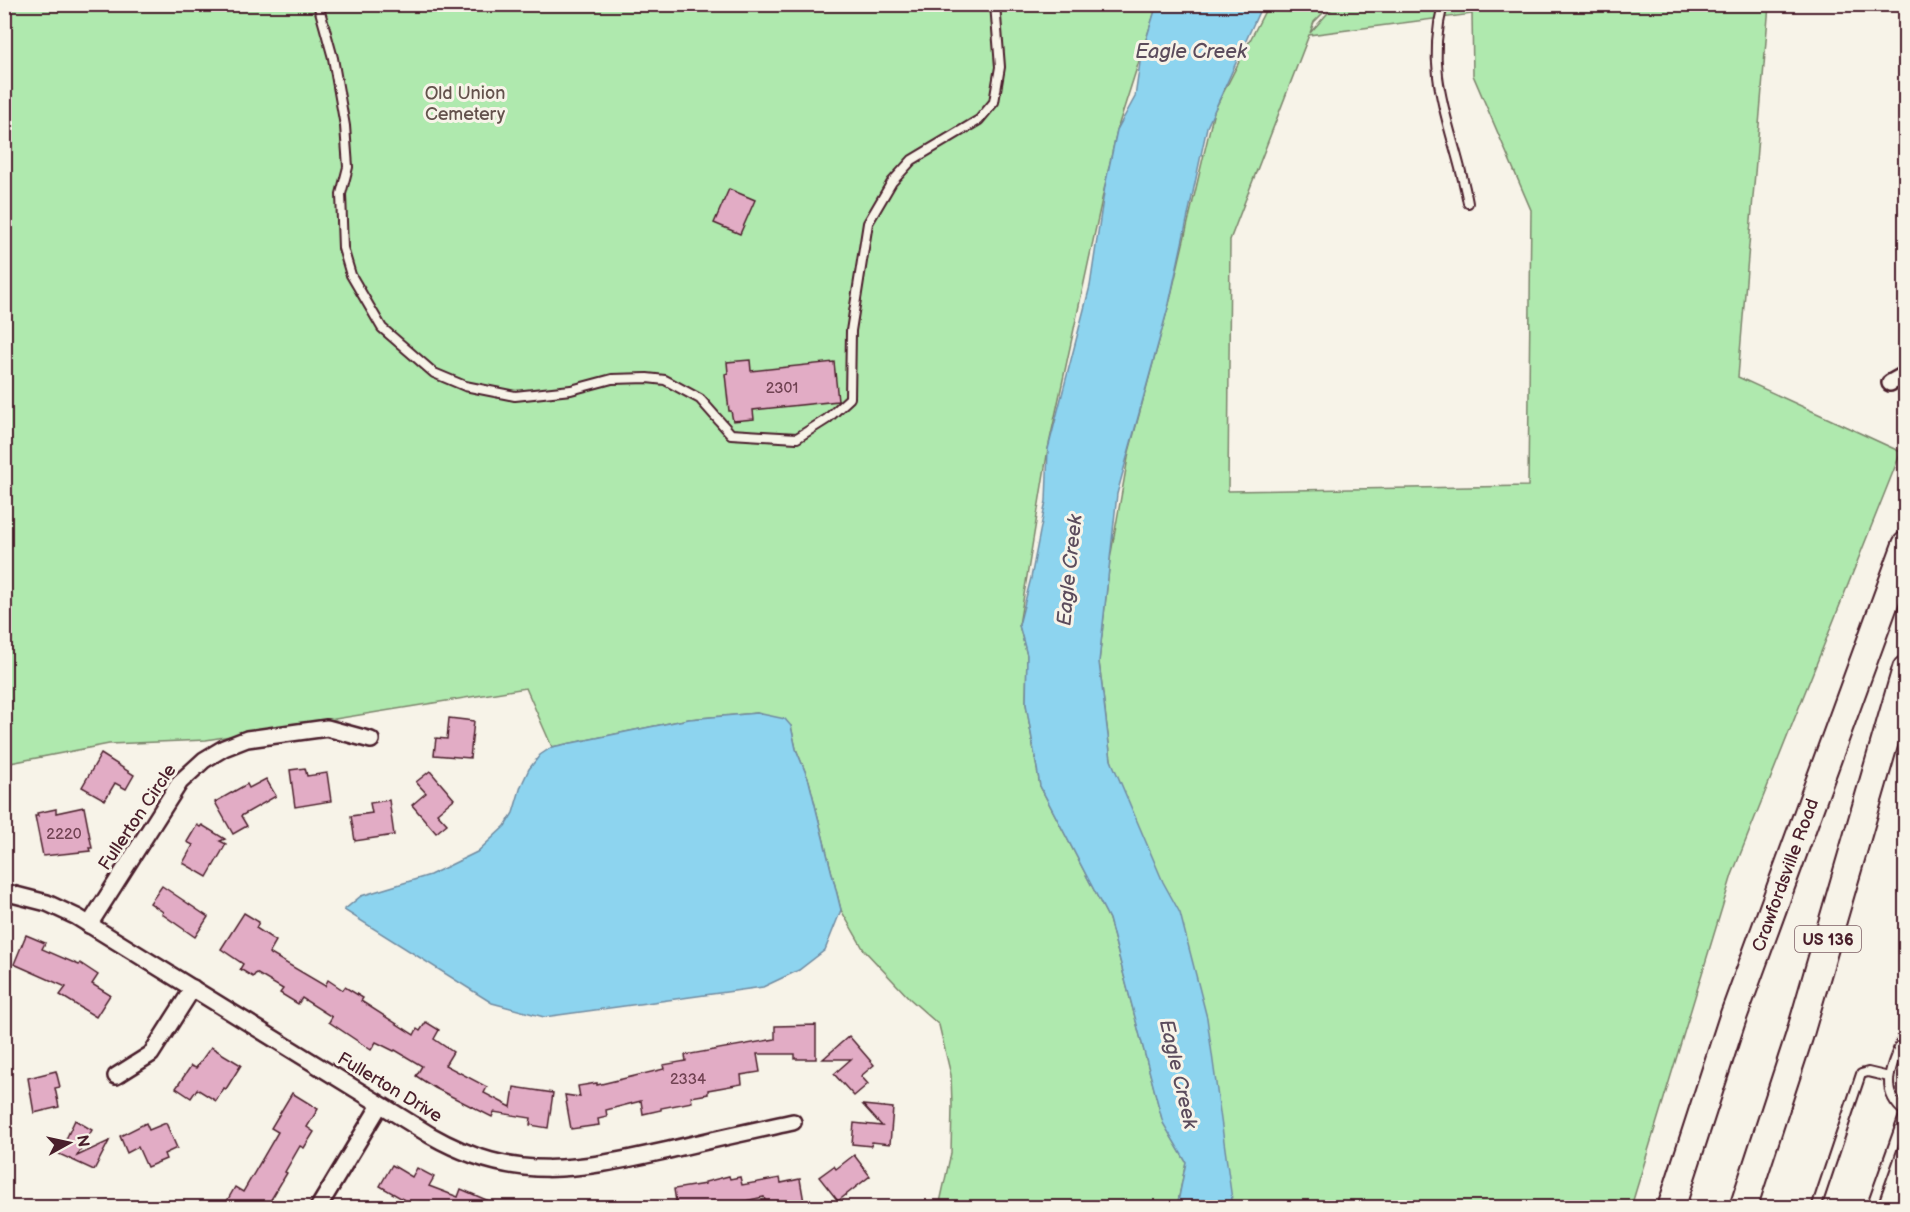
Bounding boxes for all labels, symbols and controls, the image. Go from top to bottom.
water label: Eagle Creek [1135,40,1248,64]
park label: Old Union Cemetery [425,83,506,125]
house number: 2301 [766,379,798,398]
water label: Eagle Creek [1052,512,1088,627]
street label: Fullerton Circle [94,760,181,874]
street label: Crawfordsville Road [1748,796,1823,955]
house number: 2220 [46,825,82,844]
road number: US 136 [1795,926,1861,952]
water label: Eagle Creek [1154,1017,1203,1132]
street label: Fullerton Drive [334,1048,446,1127]
house number: 2334 [670,1070,706,1089]
north arrow [39,1113,99,1173]
text: N [72,1134,93,1148]

